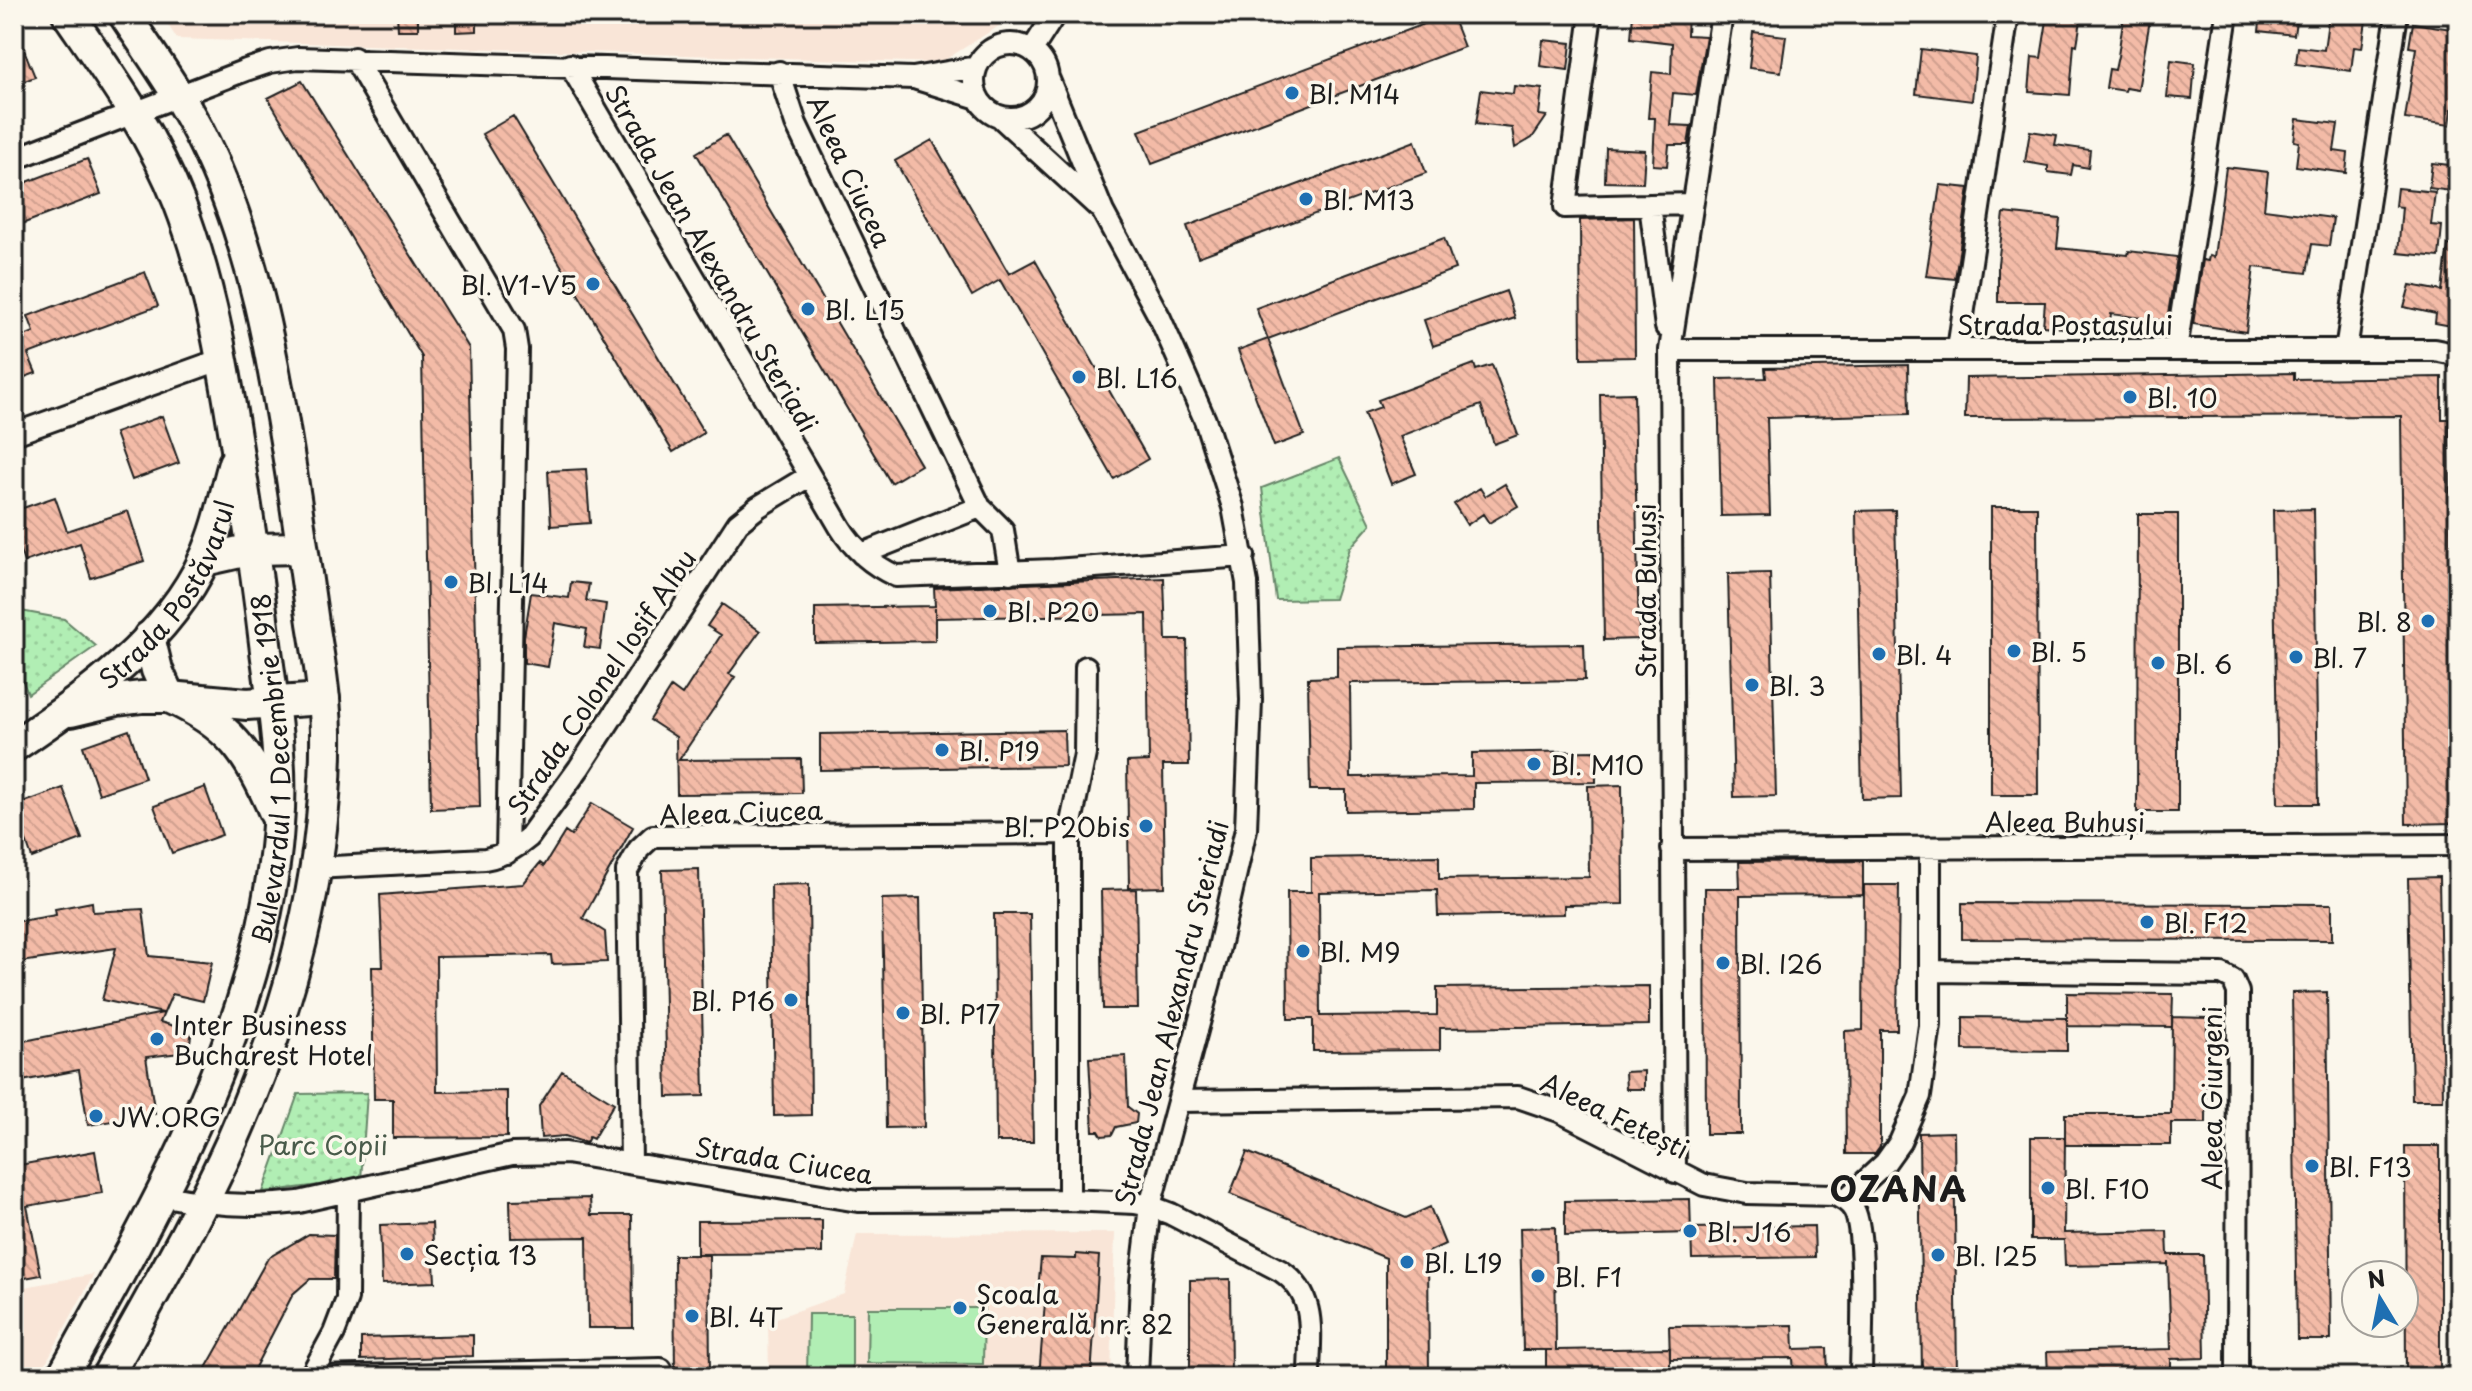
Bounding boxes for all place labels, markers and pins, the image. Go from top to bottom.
place label: Bl. M14 [1308,74,1400,113]
marker: Bl. M14 [1283,84,1301,102]
place label: Bl. M13 [1322,180,1415,219]
marker: Bl. M13 [1297,190,1315,208]
place label: Bl. V1-V5 [460,265,577,304]
marker: Bl. V1-V5 [584,275,602,293]
place label: Bl. L15 [824,290,905,329]
marker: Bl. L15 [799,300,817,318]
place label: Bl. L16 [1095,358,1178,397]
marker: Bl. L16 [1070,368,1088,386]
place label: Bl. 10 [2146,378,2218,417]
marker: Bl. 10 [2121,388,2139,406]
place label: Bl. L14 [467,563,549,602]
marker: Bl. L14 [442,573,460,591]
place label: Bl. P20 [1006,592,1100,631]
marker: Bl. P20 [981,602,999,620]
place label: Bl. 8 [2356,602,2412,641]
marker: Bl. 8 [2419,612,2437,630]
place label: Bl. 5 [2030,632,2087,671]
place label: Bl. 4 [1895,635,1953,674]
place label: Bl. 7 [2312,638,2367,677]
marker: Bl. 5 [2005,642,2023,660]
place label: Bl. 6 [2174,644,2232,683]
marker: Bl. 4 [1870,645,1888,663]
marker: Bl. 7 [2287,648,2305,666]
marker: Bl. 6 [2149,654,2167,672]
place label: Bl. 3 [1768,666,1826,705]
marker: Bl. 3 [1743,676,1761,694]
place label: Bl. P19 [958,731,1040,770]
marker: Bl. P19 [933,741,951,759]
place label: Bl. M10 [1550,745,1644,784]
marker: Bl. M10 [1525,755,1543,773]
place label: Bl. P20bis [1003,807,1130,846]
marker: Bl. P20bis [1137,817,1155,835]
place label: Bl. F12 [2163,903,2248,942]
marker: Bl. F12 [2138,913,2156,931]
place label: Bl. M9 [1319,932,1400,971]
marker: Bl. M9 [1294,942,1312,960]
place label: Bl. I26 [1739,944,1823,983]
marker: Bl. I26 [1714,954,1732,972]
place label: Bl. P16 [690,981,775,1020]
marker: Bl. P16 [782,991,800,1009]
place label: Bl. P17 [919,994,1000,1033]
marker: Bl. P17 [894,1004,912,1022]
place label: Inter Business Bucharest Hotel [173,1005,373,1074]
marker: Inter Business Bucharest Hotel [148,1030,166,1048]
place label: JW.ORG [112,1097,221,1136]
marker: JW.ORG [87,1107,105,1125]
place label: Bl. F13 [2328,1147,2412,1186]
marker: Bl. F13 [2303,1157,2321,1175]
place label: Bl. F10 [2064,1169,2150,1208]
marker: Bl. F10 [2039,1179,2057,1197]
place label: Bl. J16 [1706,1212,1791,1251]
marker: Bl. J16 [1681,1222,1699,1240]
place label: Secția 13 [423,1235,537,1274]
place label: Bl. I25 [1954,1236,2037,1275]
place label: Bl. L19 [1423,1243,1503,1282]
marker: Secția 13 [398,1245,416,1263]
marker: Bl. I25 [1929,1246,1947,1264]
marker: Bl. L19 [1398,1253,1416,1271]
place label: Bl. F1 [1554,1257,1622,1296]
marker: Bl. F1 [1529,1267,1547,1285]
place label: Școala Generală nr. 82 [976,1274,1173,1343]
place label: Bl. 4T [708,1297,783,1336]
marker: Școala Generală nr. 82 [951,1299,969,1317]
marker: Bl. 4T [683,1307,701,1325]

